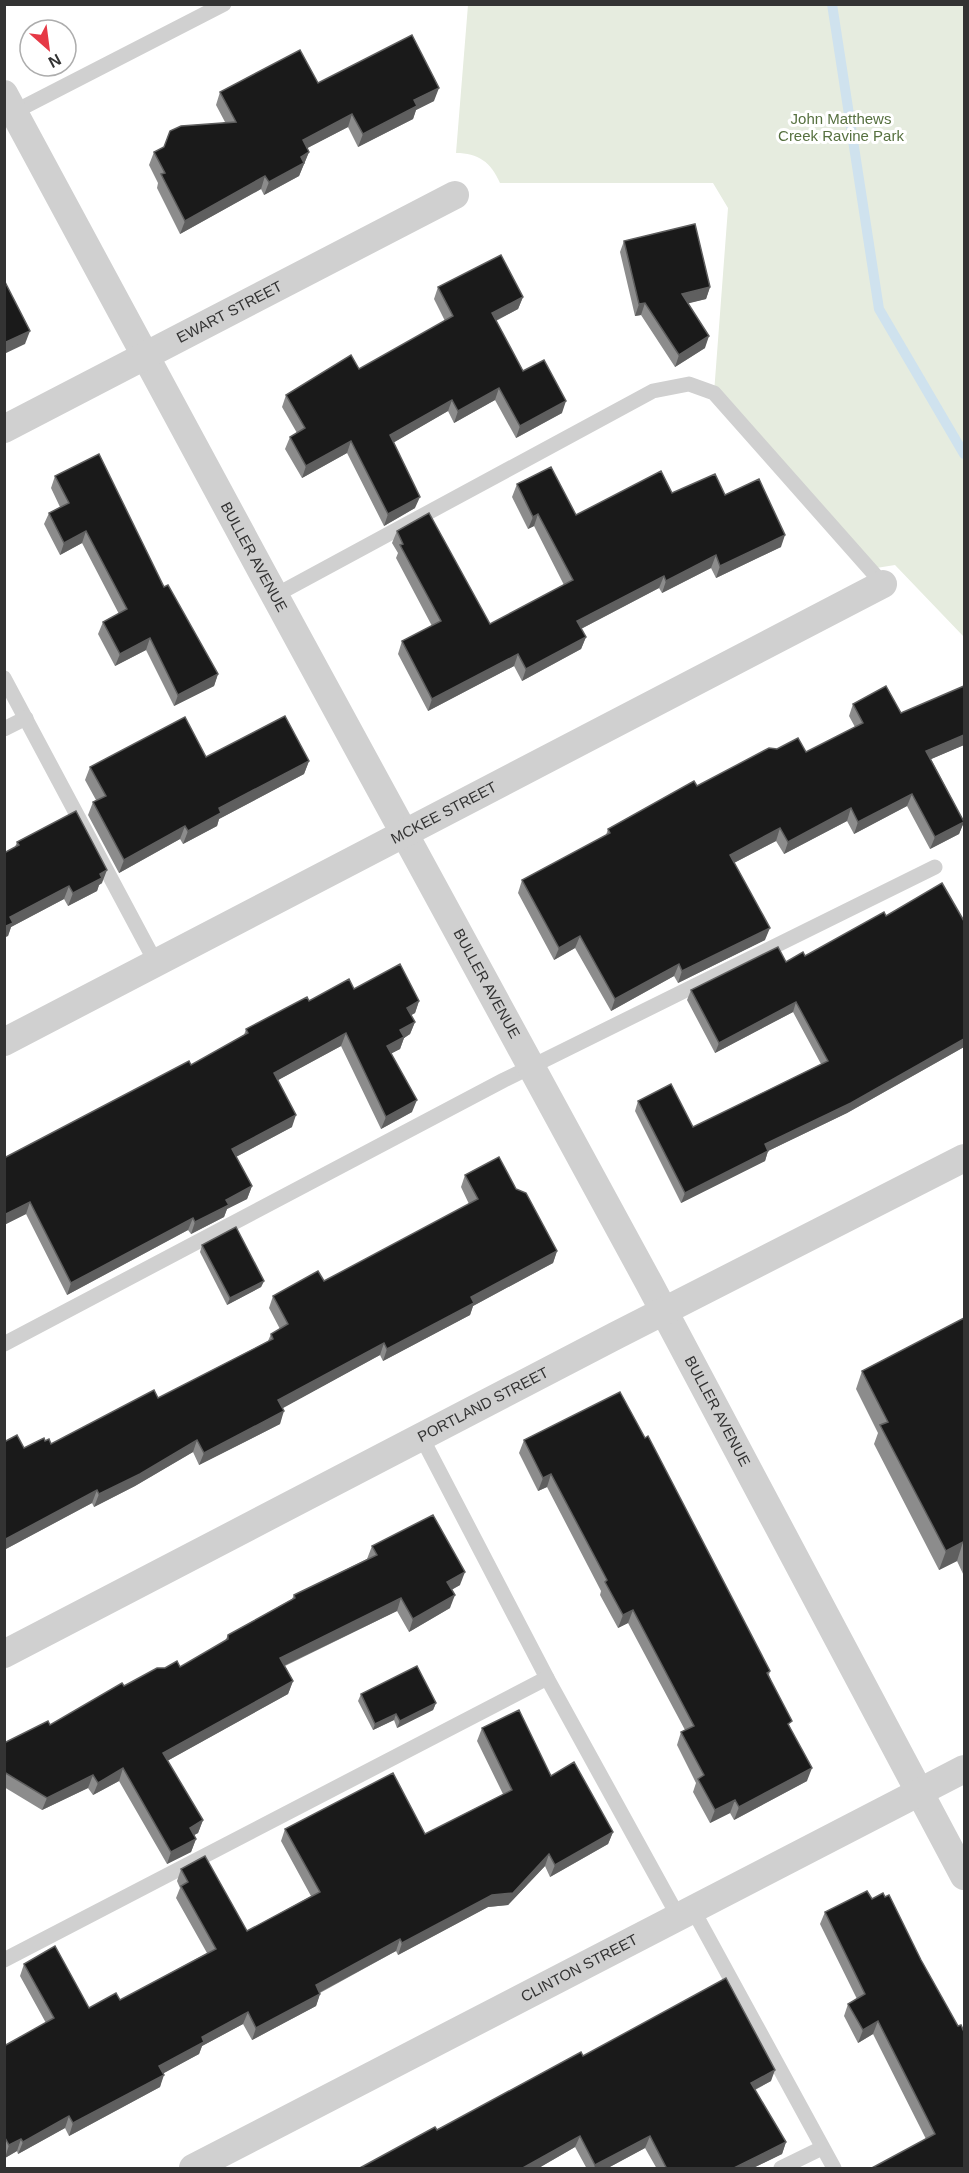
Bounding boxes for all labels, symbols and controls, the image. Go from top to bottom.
north arrow [18,18,78,78]
text: N [46,51,64,71]
park label: John Matthews Creek Ravine Park [778,110,904,144]
street label: EWART STREET [174,277,285,346]
street label: BULLER AVENUE [218,499,291,614]
street label: MCKEE STREET [388,778,499,847]
street label: BULLER AVENUE [450,925,524,1041]
street label: BULLER AVENUE [682,1353,754,1469]
street label: PORTLAND STREET [415,1363,551,1445]
street label: CLINTON STREET [518,1930,640,2005]

